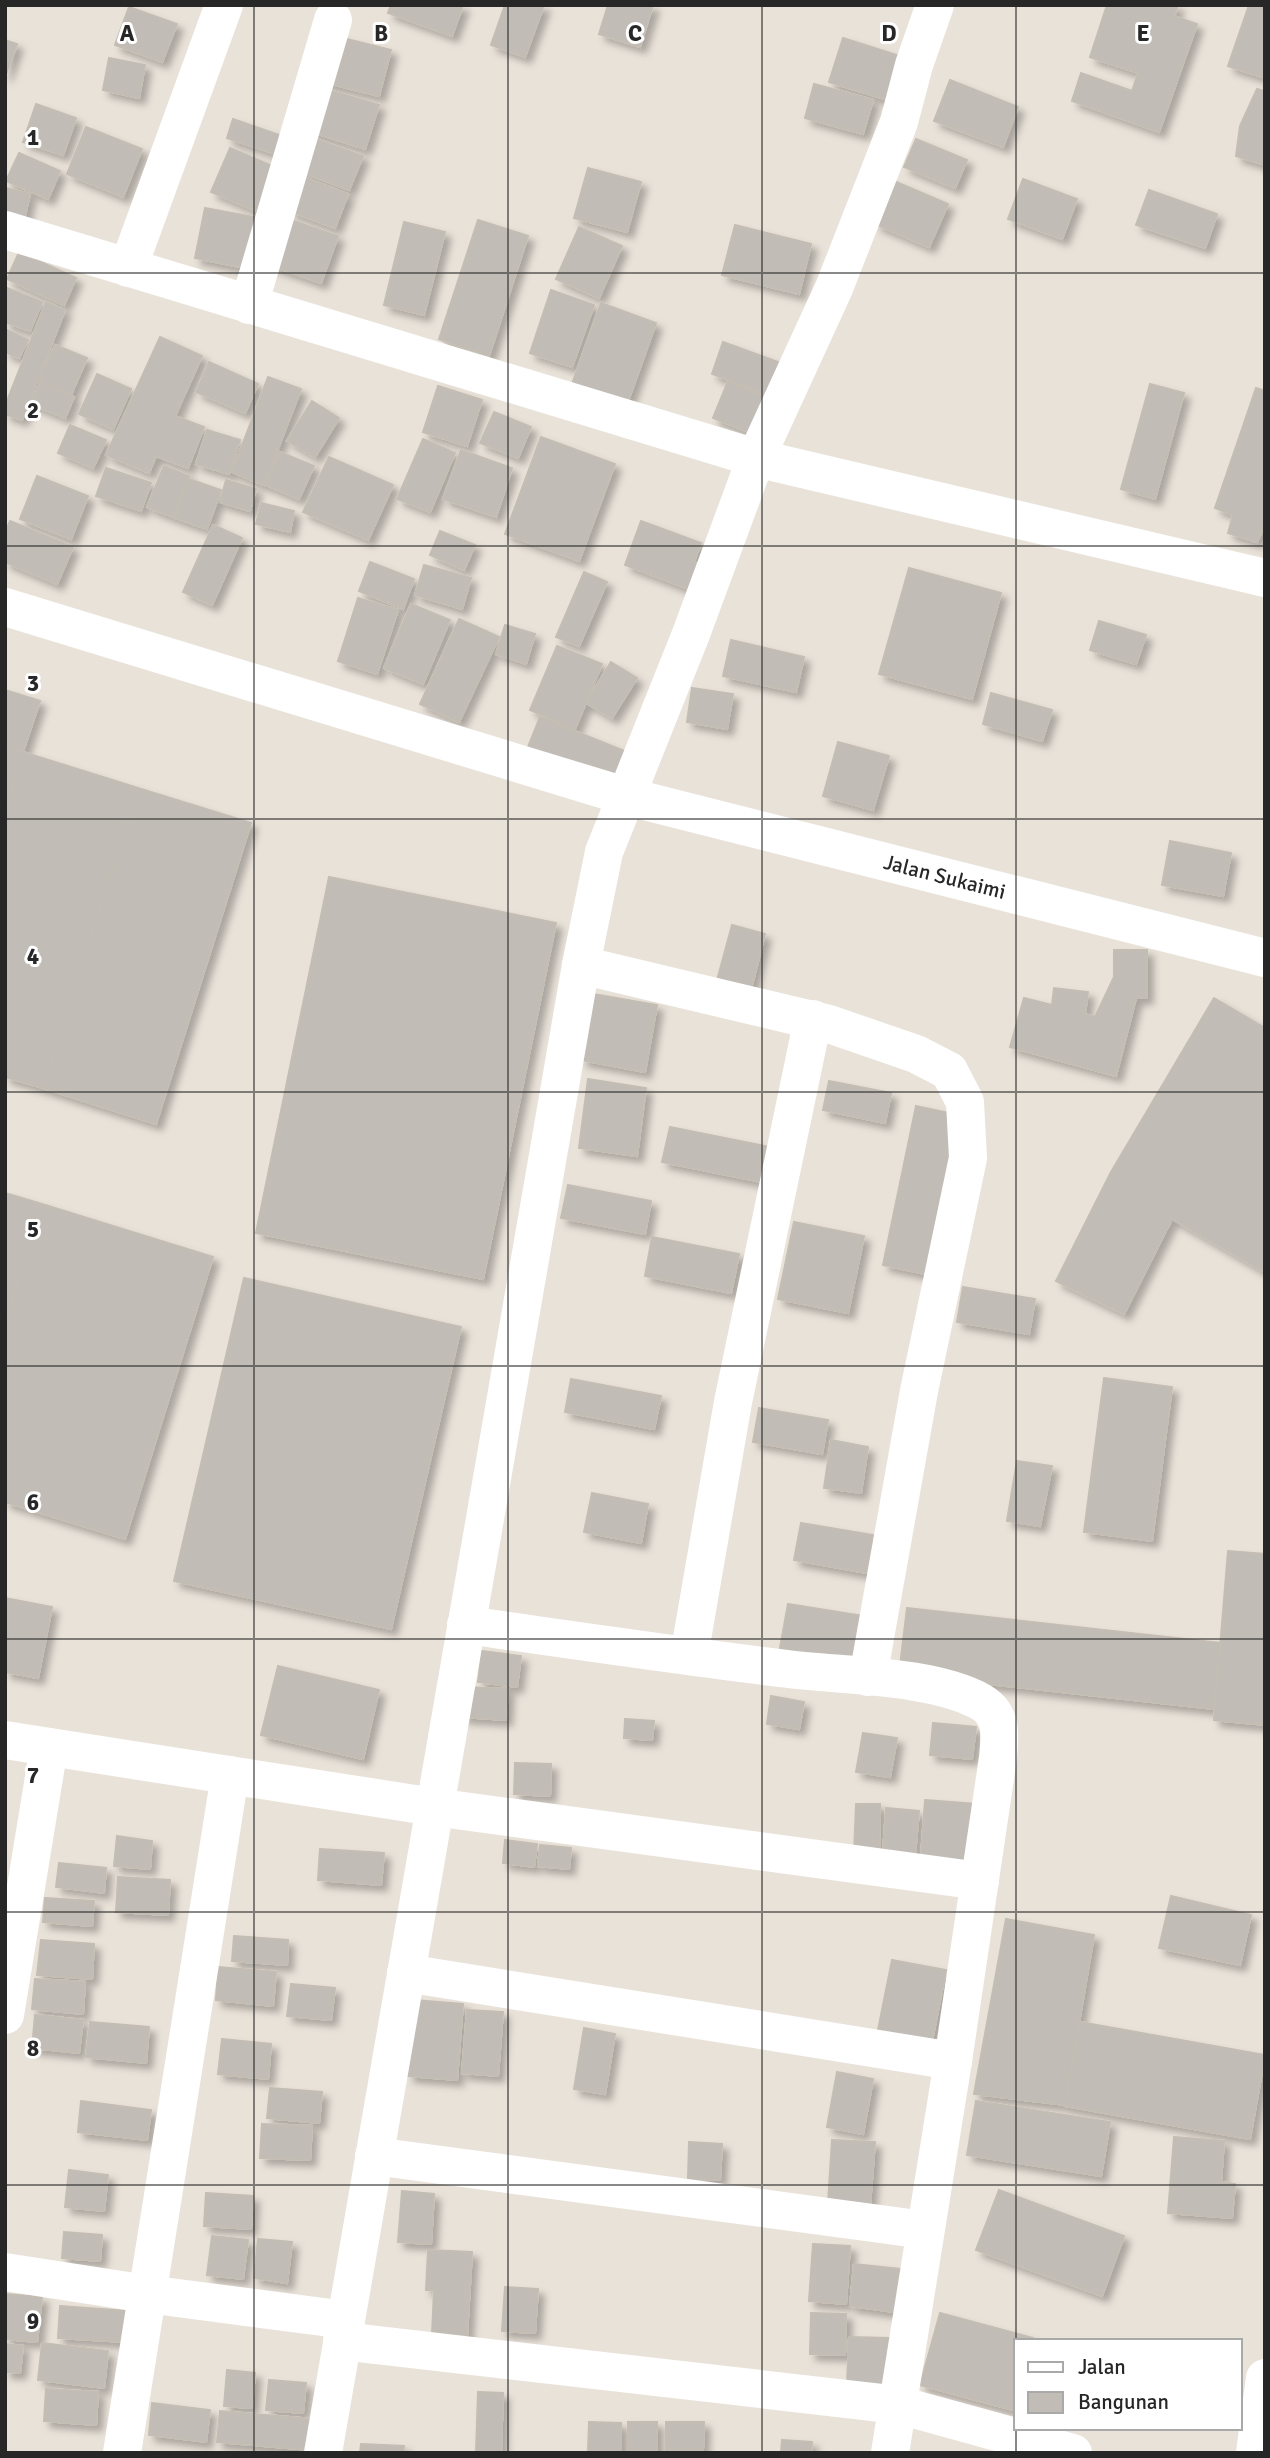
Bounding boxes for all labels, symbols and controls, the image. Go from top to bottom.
text: A [120,19,135,48]
text: B [374,19,388,48]
text: C [628,19,642,48]
text: D [881,19,897,48]
text: E [1136,19,1150,48]
text: 1 [27,123,39,152]
text: 2 [27,396,39,425]
text: 3 [27,669,39,698]
street label: Jalan Sukaimi [881,849,1009,905]
text: 4 [27,942,39,971]
text: 5 [27,1215,39,1244]
text: 6 [27,1488,39,1517]
text: 7 [27,1761,39,1790]
text: 8 [27,2034,39,2063]
text: 9 [27,2307,39,2336]
legend [1014,2339,1242,2430]
text: Jalan [1078,2354,1126,2380]
text: Bangunan [1078,2389,1169,2415]

